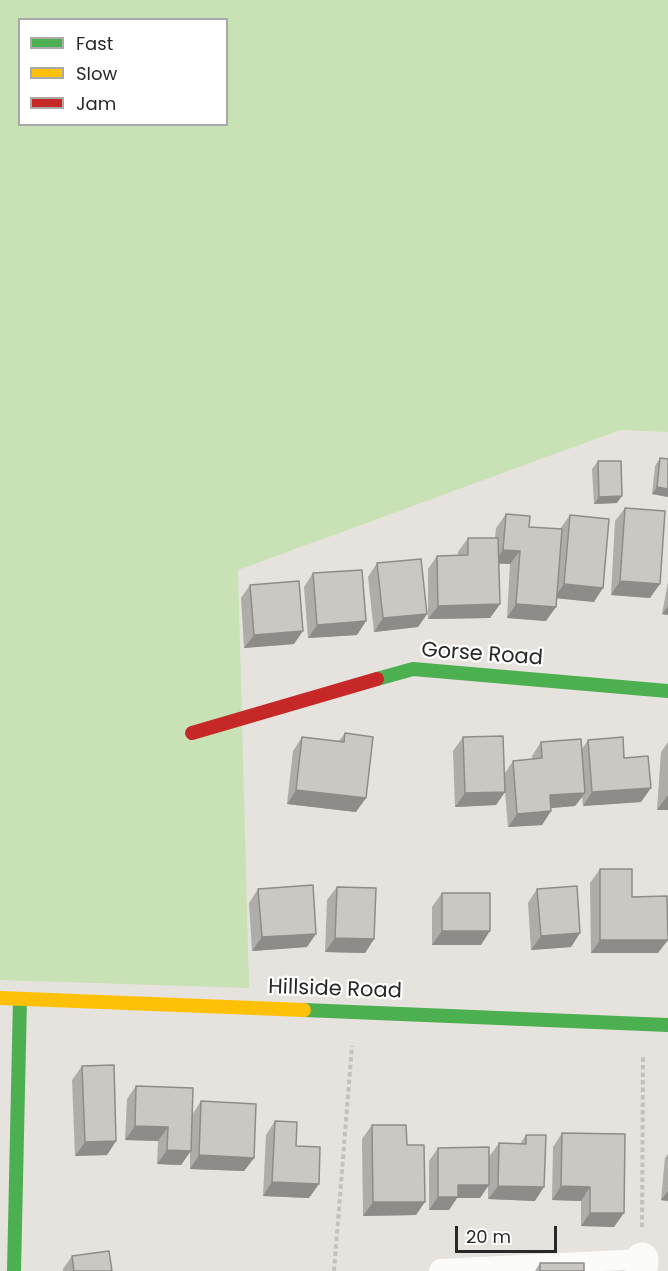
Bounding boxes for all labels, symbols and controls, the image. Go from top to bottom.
legend [18,18,228,126]
text: Fast [76,31,113,56]
text: Slow [76,61,117,86]
text: Jam [76,91,116,116]
street label: Gorse Road [420,638,544,672]
street label: Hillside Road [268,975,402,1005]
scale bar [458,1214,560,1252]
text: 20 m [466,1224,511,1249]

